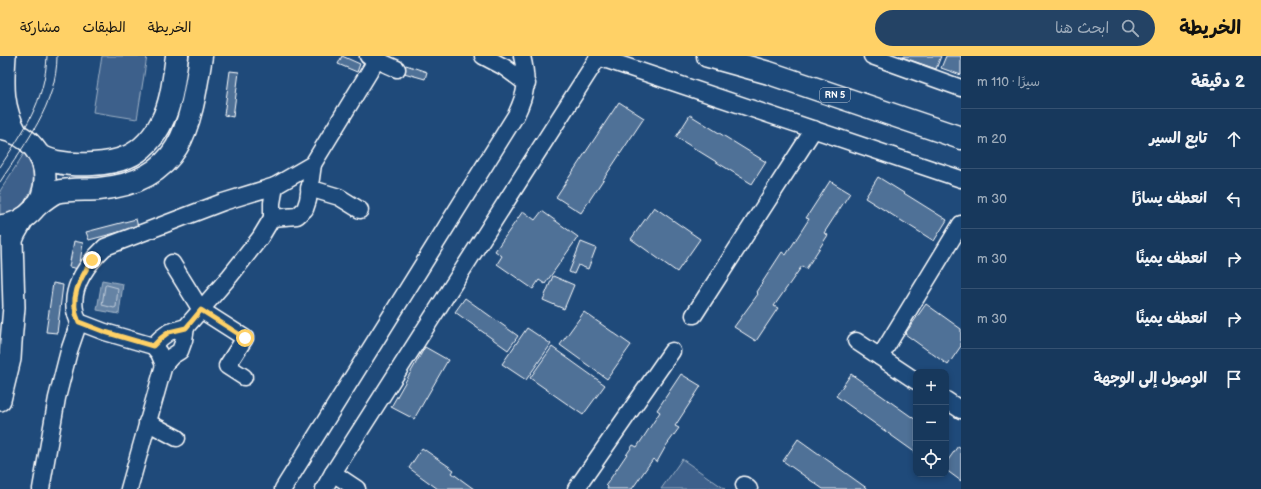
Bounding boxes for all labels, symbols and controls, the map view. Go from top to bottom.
search box [875,10,1155,46]
icon: search [1119,17,1141,39]
text: الخريطة [1179,17,1241,40]
text: مشاركة [20,19,60,36]
text: الطبقات [82,19,126,36]
text: الخريطة [148,19,191,36]
text: ابحث هنا [1055,19,1109,38]
text: 2 دقيقة [1191,72,1245,92]
text: سيرًا · 110 m [977,74,1040,90]
road number: RN 5 [820,88,850,102]
icon: ahead [1223,128,1245,150]
text: تابع السير [1149,129,1207,148]
text: 20 m [977,131,1007,147]
icon: left [1223,188,1245,210]
text: انعطف يسارًا [1132,189,1207,208]
text: 30 m [977,191,1007,207]
icon: right [1223,248,1245,270]
text: انعطف يمينًا [1136,249,1207,268]
route end [83,251,101,269]
text: 30 m [977,251,1007,267]
icon: right [1223,308,1245,330]
text: انعطف يمينًا [1136,309,1207,328]
text: 30 m [977,311,1007,327]
route start [236,329,254,347]
icon: arrive [1223,368,1245,390]
map controls [913,369,949,477]
button: + [913,369,949,405]
text: الوصول إلى الوجهة [1093,369,1207,388]
button: − [913,405,949,441]
button: locate [913,441,949,477]

